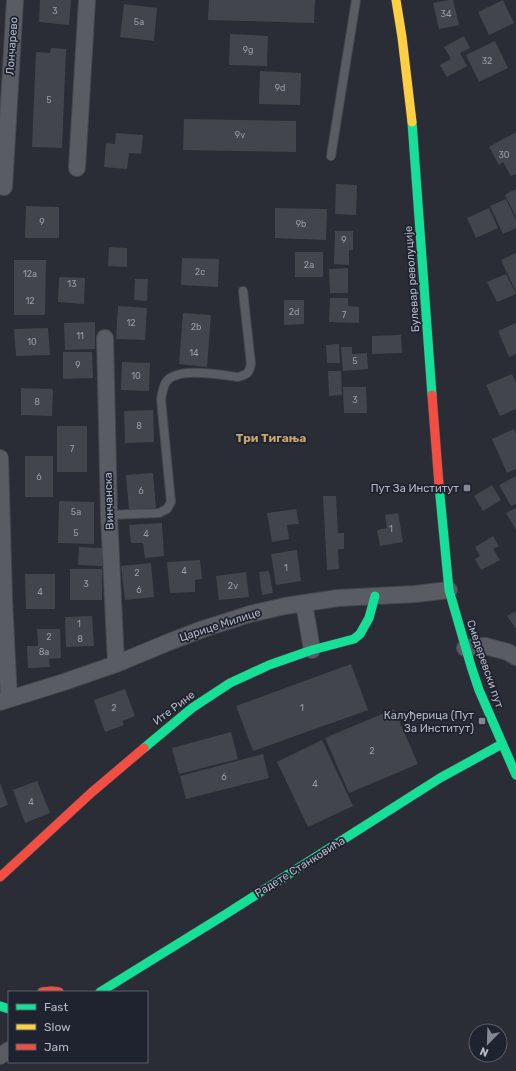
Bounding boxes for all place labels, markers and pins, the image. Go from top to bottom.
place label: Пут За Институт [371,482,459,495]
marker: Пут За Институт [462,483,472,493]
place label: Калуђерица (Пут За Институт) [384,709,474,735]
marker: Калуђерица (Пут За Институт) [477,716,487,726]

